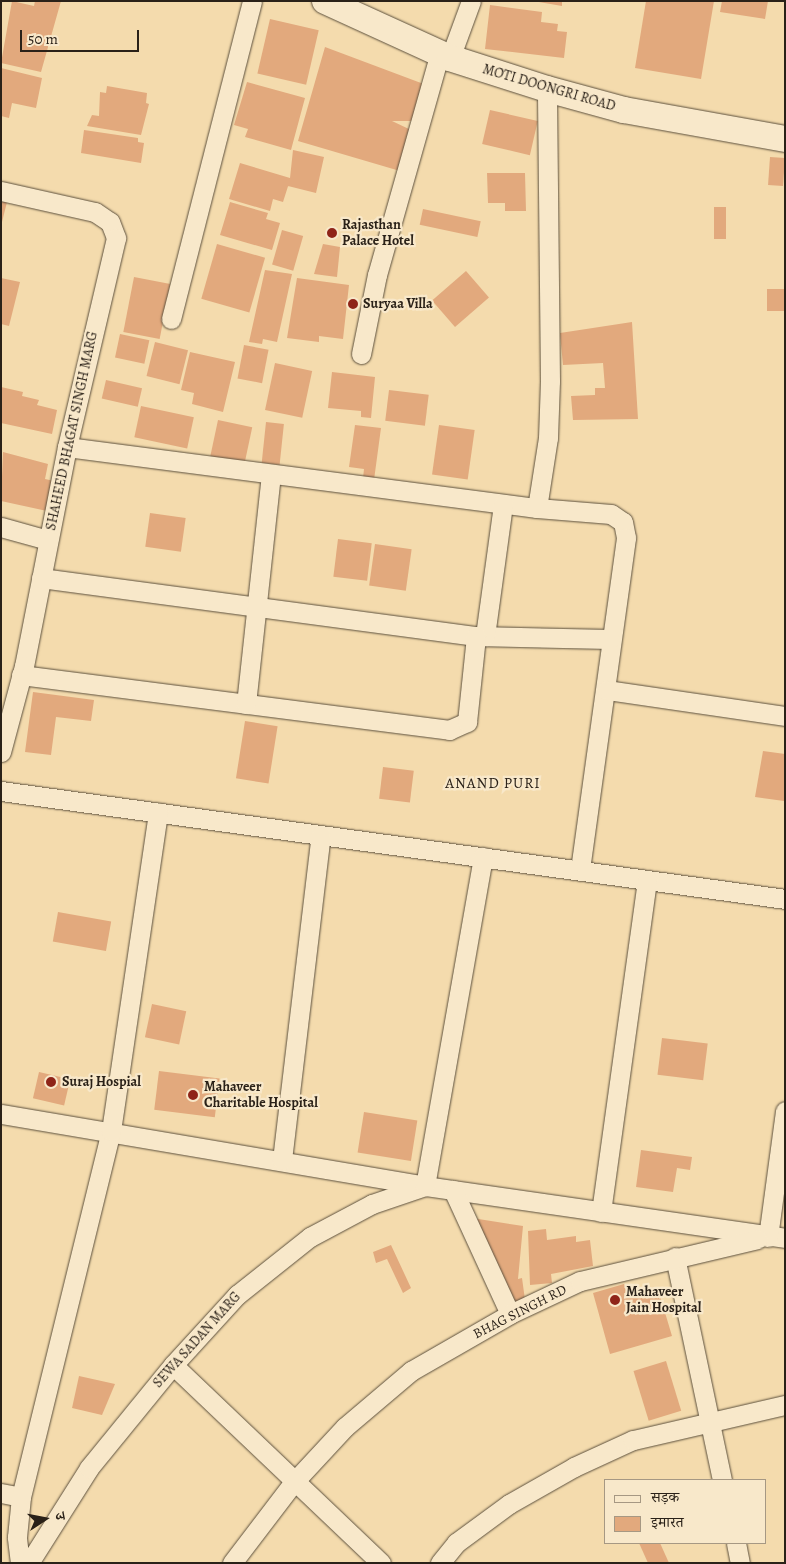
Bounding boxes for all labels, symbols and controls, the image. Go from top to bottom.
scale bar [22,20,141,52]
text: 50 m [28,29,58,49]
street label: MOTI DOONGRI ROAD [481,61,617,115]
place label: Rajasthan Palace Hotel [342,217,414,250]
marker: Rajasthan Palace Hotel [326,227,338,239]
place label: Suryaa Villa [363,296,433,312]
marker: Suryaa Villa [347,298,359,310]
street label: SHAHEED BHAGAT SINGH MARG [43,330,101,532]
district label: ANAND PURI [444,775,542,793]
place label: Suraj Hospial [62,1074,141,1090]
marker: Suraj Hospial [44,1075,58,1089]
place label: Mahaveer Charitable Hospital [204,1079,318,1112]
marker: Mahaveer Charitable Hospital [186,1088,200,1102]
street label: BHAG SINGH RD [471,1281,569,1343]
place label: Mahaveer Jain Hospital [626,1284,701,1316]
street label: SEWA SADAN MARG [150,1289,244,1391]
marker: Mahaveer Jain Hospital [608,1293,622,1307]
legend [604,1479,766,1544]
text: सड़क [651,1487,679,1507]
north arrow [20,1494,70,1544]
text: उ [50,1511,70,1521]
text: इमारत [651,1512,684,1532]

